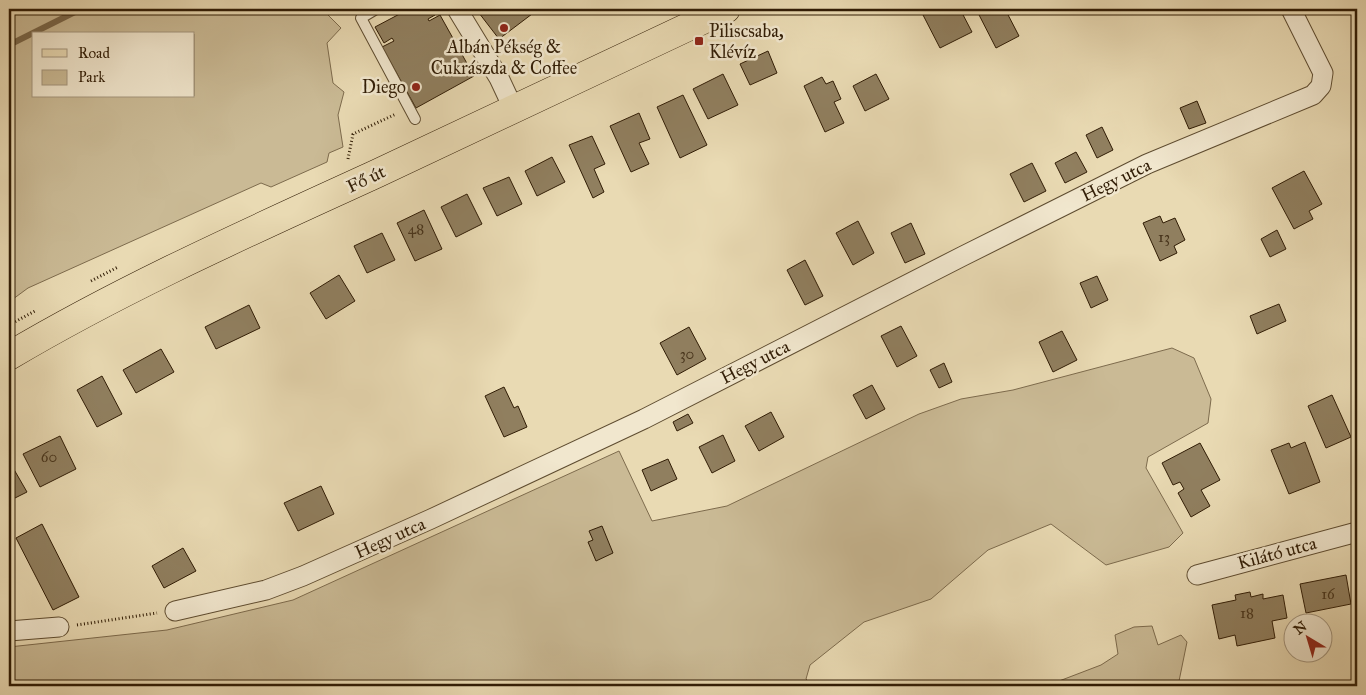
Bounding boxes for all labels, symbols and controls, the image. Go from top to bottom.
place label: Piliscsaba, Klévíz [709,20,784,63]
marker: Albán Pékség & Cukrászda & Coffee [498,22,510,34]
legend [32,32,195,98]
marker: Piliscsaba, Klévíz [693,35,705,47]
place label: Albán Pékség & Cukrászda & Coffee [431,36,577,79]
text: Road [78,44,110,62]
text: Park [78,68,105,86]
place label: Diego [362,76,406,99]
marker: Diego [410,81,422,93]
street label: Hegy utca [1078,154,1155,207]
street label: Fő út [343,160,390,198]
house number: 48 [408,220,424,238]
house number: 13 [1158,228,1170,246]
street label: Hegy utca [717,335,794,390]
house number: 30 [680,345,694,363]
house number: 60 [41,448,57,466]
street label: Hegy utca [351,513,429,564]
street label: Kilátó utca [1235,532,1319,574]
house number: 16 [1321,585,1336,603]
house number: 18 [1240,604,1254,622]
north arrow [1284,612,1334,662]
text: N [1290,618,1310,639]

